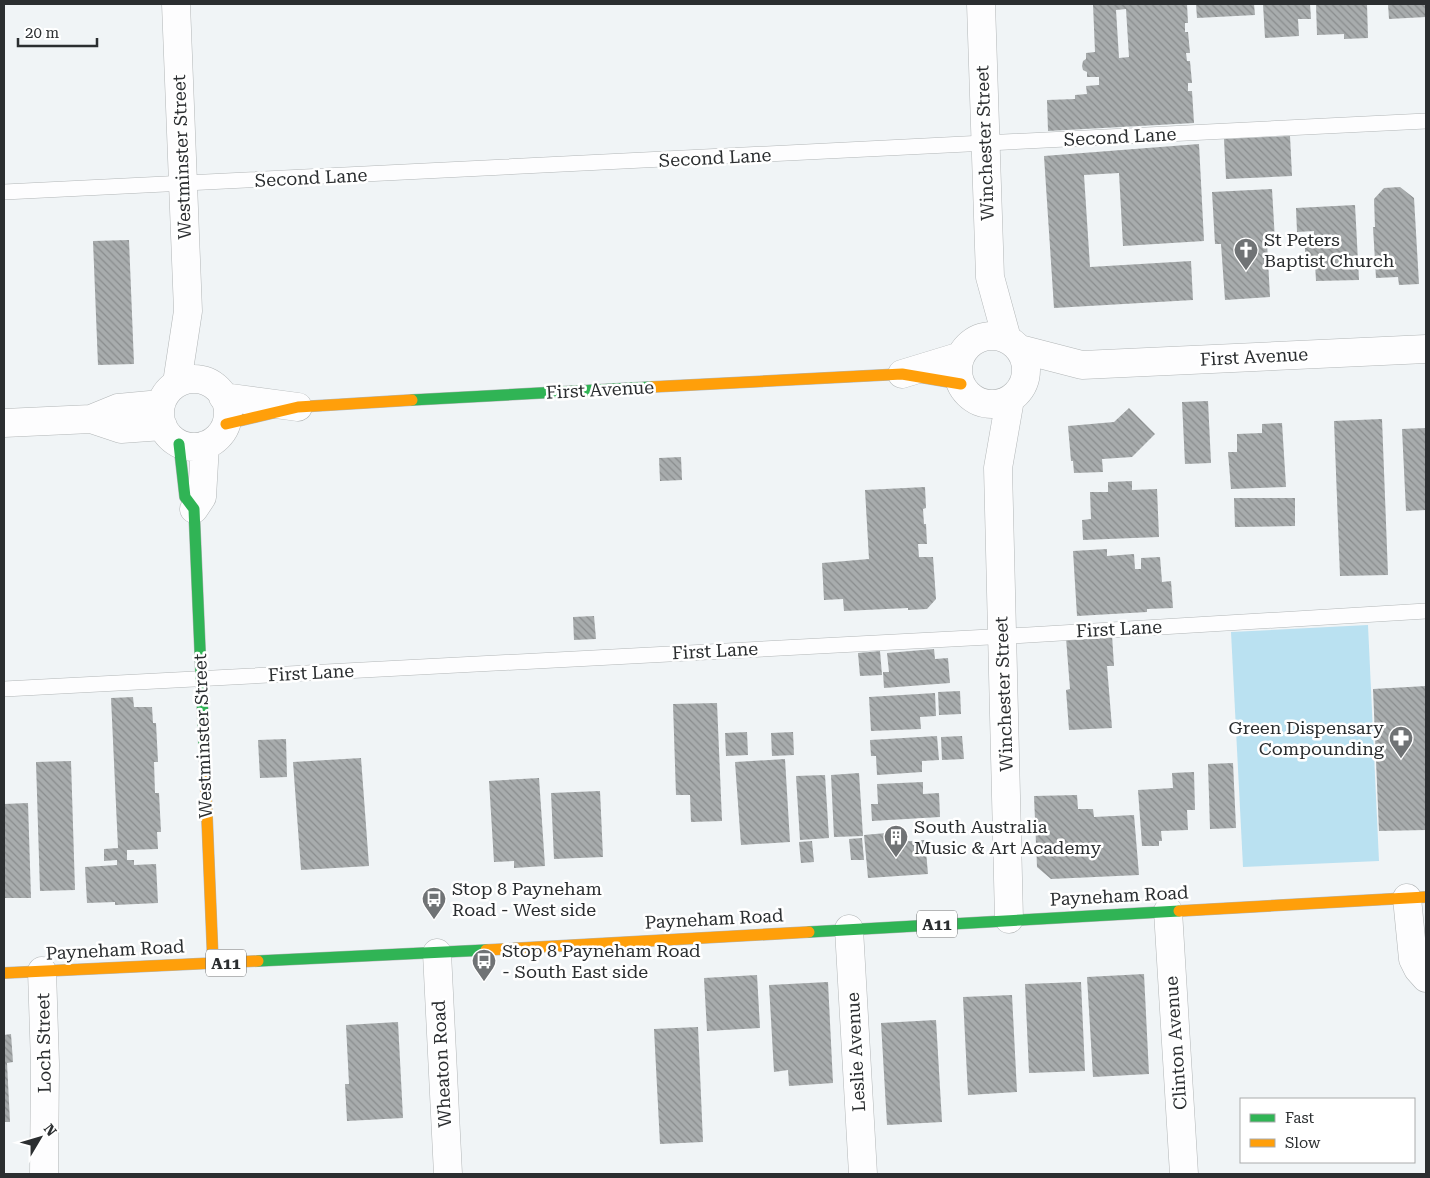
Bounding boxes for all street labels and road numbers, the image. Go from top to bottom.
street label: Winchester Street [971,65,998,221]
street label: Westminster Street [168,74,195,240]
street label: Second Lane [1063,123,1177,150]
street label: Second Lane [658,144,772,171]
street label: Second Lane [254,164,368,191]
street label: First Avenue [1199,343,1309,370]
street label: First Avenue [545,376,655,403]
street label: Winchester Street [990,616,1017,772]
street label: First Lane [1075,616,1163,641]
street label: First Lane [671,638,759,663]
street label: Westminster Street [189,653,216,819]
street label: First Lane [267,660,355,685]
street label: Payneham Road [1049,881,1189,910]
street label: Payneham Road [644,904,784,933]
road number: A11 [917,911,957,938]
street label: Payneham Road [45,935,185,964]
road number: A11 [206,950,246,976]
street label: Clinton Avenue [1160,975,1191,1111]
street label: Leslie Avenue [842,991,869,1112]
street label: Loch Street [32,992,55,1093]
street label: Wheaton Road [428,999,455,1128]

